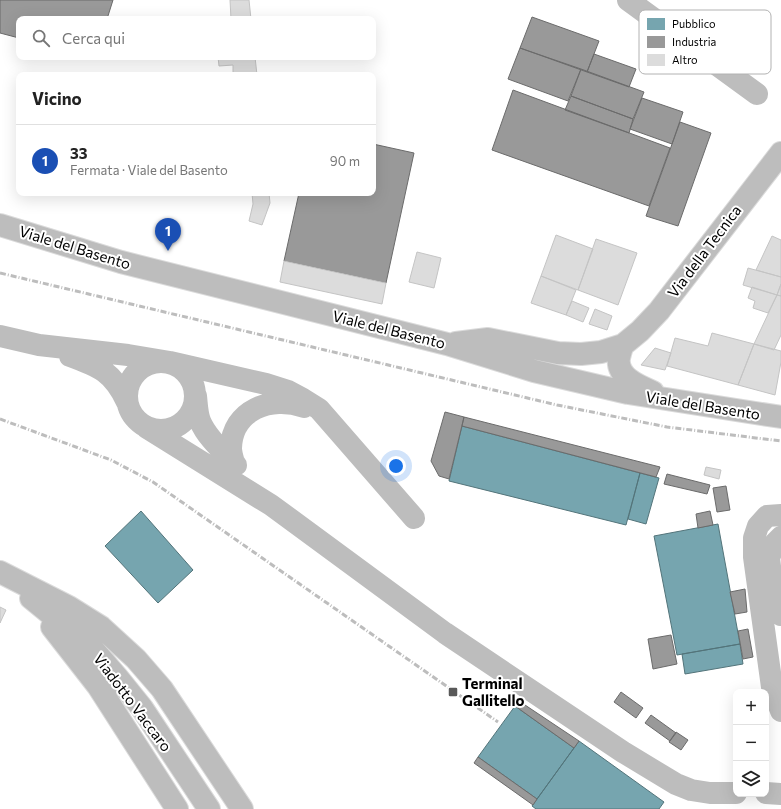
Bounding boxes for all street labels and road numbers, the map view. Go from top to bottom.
street label: Via della Tecnica [663,201,745,301]
street label: Viale del Basento [17,221,133,273]
street label: Viale del Basento [331,306,447,352]
street label: Viale del Basento [644,387,762,423]
street label: Viadotto Vaccaro [90,649,176,755]

